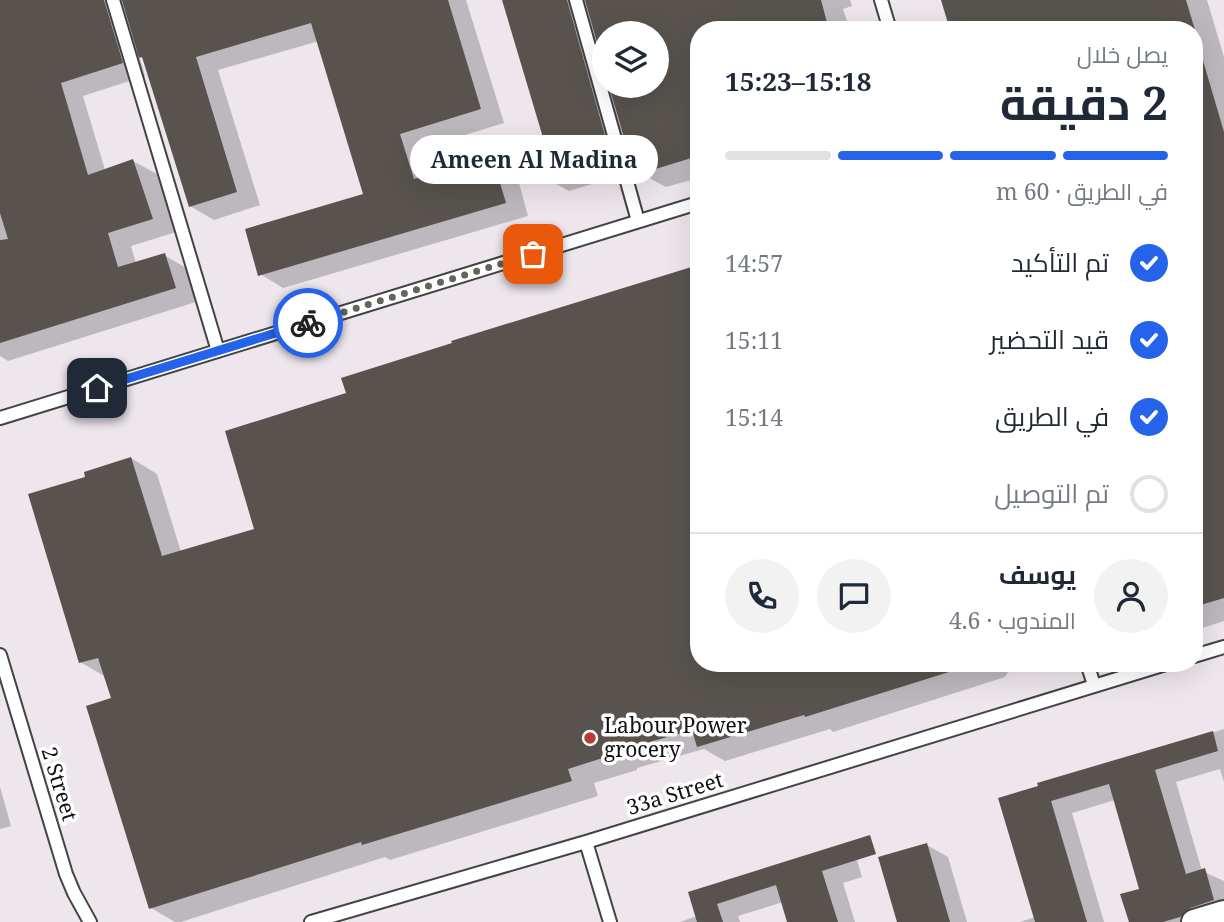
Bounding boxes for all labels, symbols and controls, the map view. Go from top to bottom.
map controls [592,21,669,98]
button: layers [592,21,669,98]
text: يصل خلال [1077,38,1168,70]
text: 15:18–15:23 [725,63,871,99]
text: 2 دقيقة [1000,71,1168,133]
callout: Ameen Al Madina [409,135,657,184]
text: Ameen Al Madina [431,143,637,175]
text: في الطريق · 60 m [996,175,1168,207]
pin [503,224,563,284]
icon: bag [514,235,552,273]
text: تم التأكيد [1011,244,1109,280]
icon: check [1130,244,1168,282]
text: 14:57 [725,247,783,279]
courier [273,288,343,358]
icon: bike [289,304,327,342]
text: قيد التحضير [990,321,1109,357]
icon: check [1130,321,1168,359]
text: 15:11 [725,324,783,356]
pin [67,358,127,418]
icon: home [78,369,116,407]
text: في الطريق [995,398,1109,434]
icon: check [1130,398,1168,436]
text: 15:14 [725,401,783,433]
text: تم التوصيل [994,475,1109,511]
text: يوسف [999,556,1076,592]
button: phone [725,559,799,633]
button: chat [817,559,891,633]
button: person [1094,559,1168,633]
text: المندوب · 4.6 [949,604,1076,636]
place label: Labour Power grocery [604,711,747,763]
marker: Labour Power grocery [582,730,598,746]
street label: 2 Street [35,743,84,824]
street label: 33a Street [623,765,726,821]

